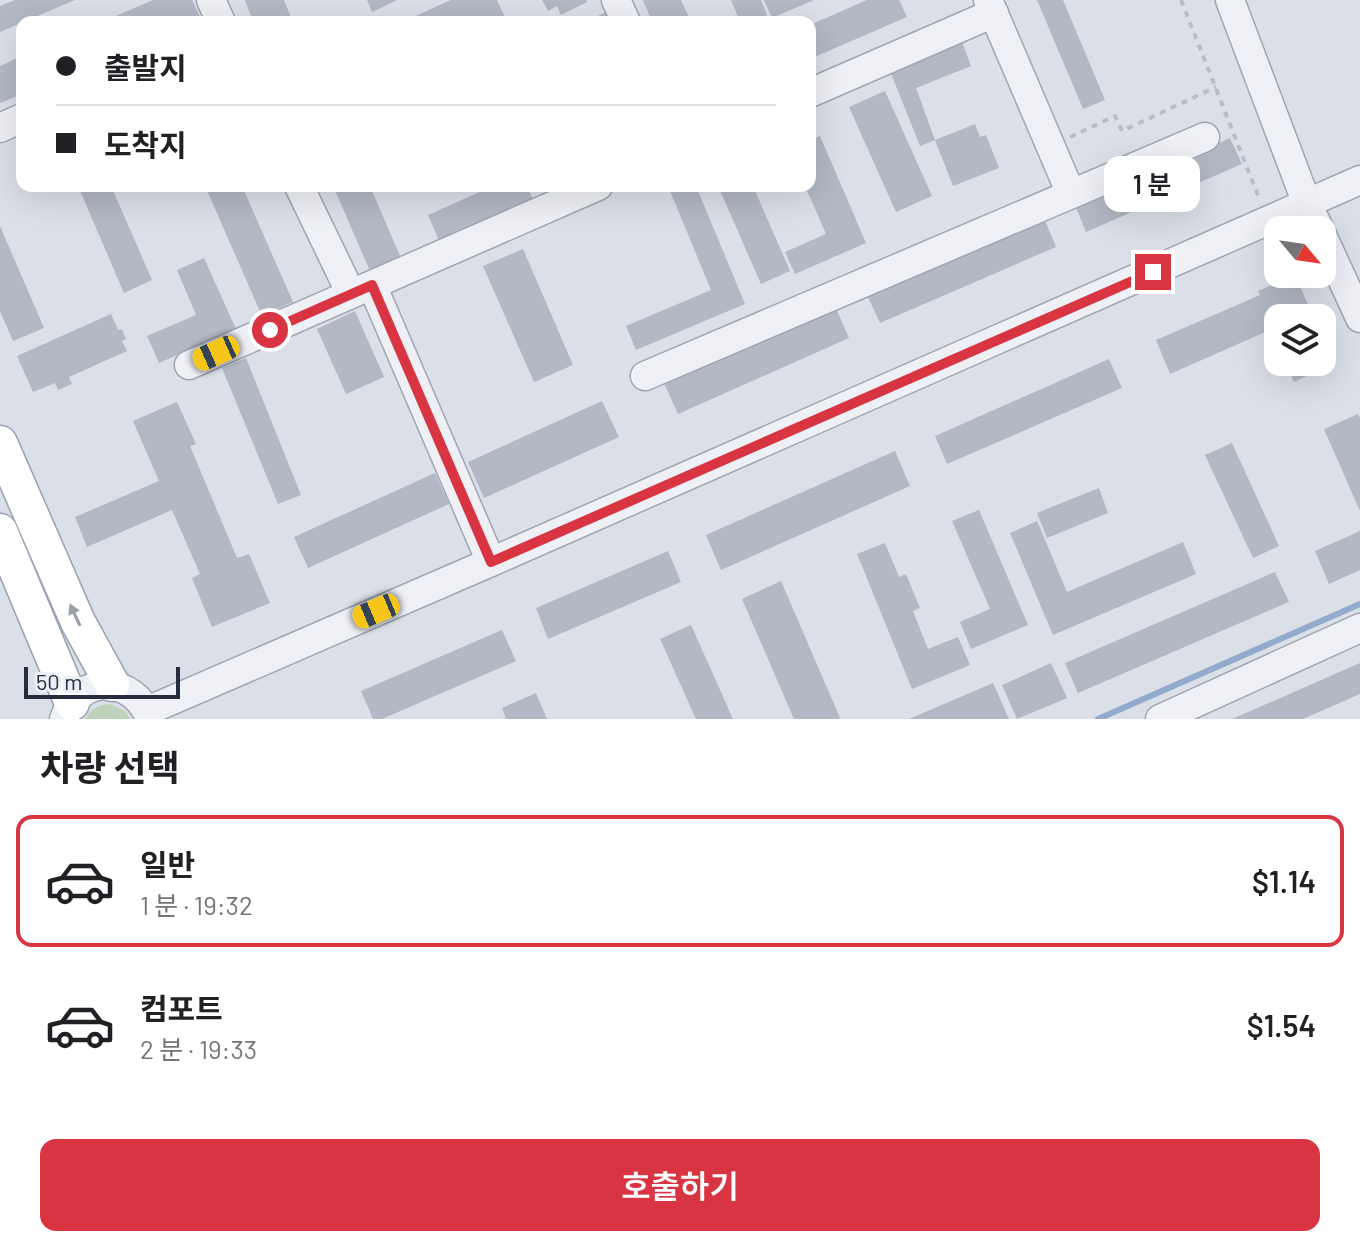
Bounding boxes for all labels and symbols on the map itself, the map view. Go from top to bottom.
callout: 1 분 [1105,156,1201,212]
north arrow [1264,216,1336,288]
route end [1135,254,1171,290]
route start [252,312,288,348]
car [189,332,243,374]
car [349,591,403,631]
one-way arrow [68,603,82,626]
scale bar [24,663,180,699]

